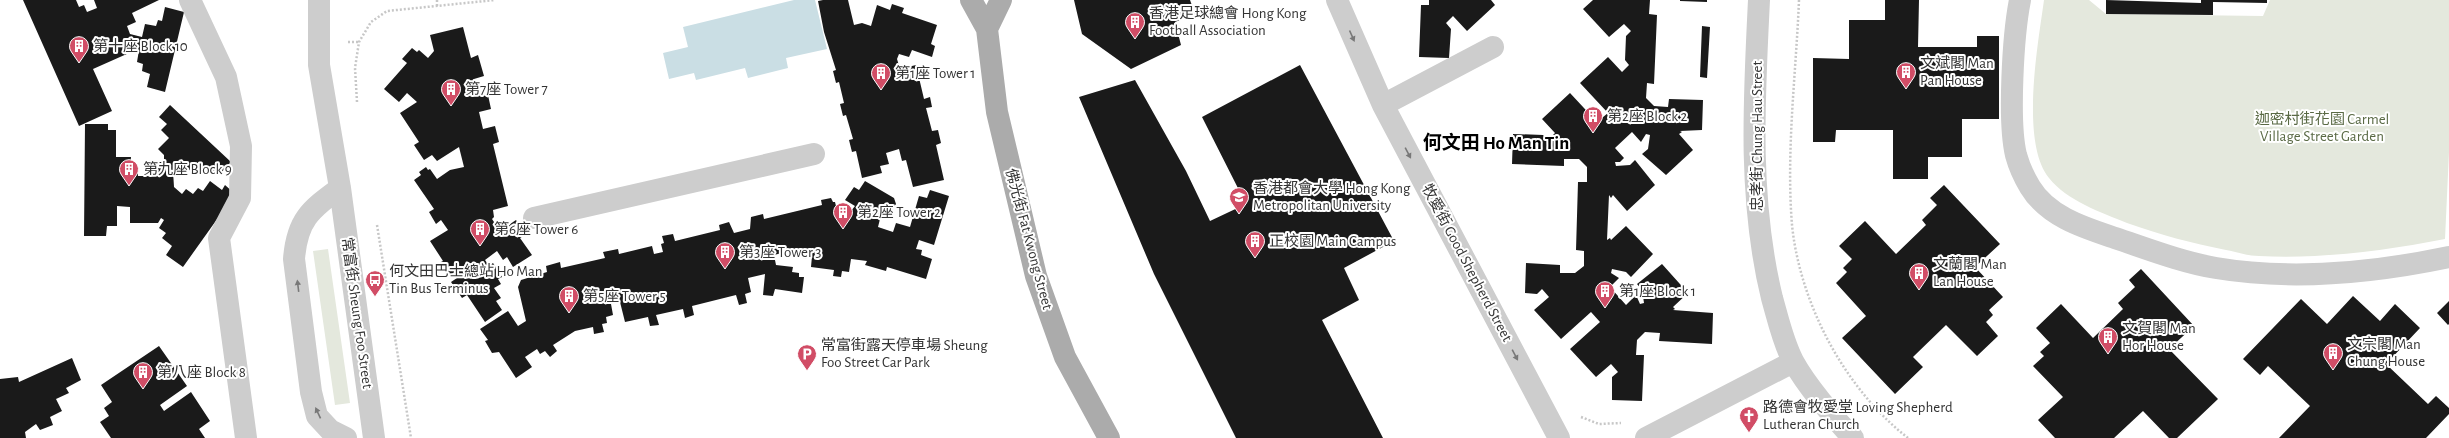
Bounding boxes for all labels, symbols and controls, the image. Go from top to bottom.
place label: 香港足球總會 Hong Kong Football Association [1149,5,1307,38]
building icon: 香港足球總會 Hong Kong Football Association [1124,11,1146,39]
one-way arrow [1350,30,1356,42]
building icon: 第十座 Block 10 [68,35,90,63]
place label: 第十座 Block 10 [93,38,188,54]
place label: 文斌閣 Man Pan House [1920,55,1994,88]
street label: 忠孝街 Chung Hau Street [1749,61,1765,211]
building icon: 文斌閣 Man Pan House [1895,61,1917,89]
building icon: 第1座 Tower 1 [870,62,892,90]
place label: 第1座 Tower 1 [895,65,975,81]
building icon: 第7座 Tower 7 [440,78,462,106]
place label: 第7座 Tower 7 [465,81,548,97]
building icon: 第2座 Block 2 [1582,105,1604,133]
place label: 第2座 Block 2 [1607,108,1688,124]
park label: 迦密村街花園 Carmel Village Street Garden [2255,110,2389,144]
district label: 何文田 Ho Man Tin [1423,132,1569,153]
one-way arrow [1405,147,1412,159]
building icon: 第九座 Block 9 [118,158,140,186]
place label: 第九座 Block 9 [143,161,232,177]
street label: 佛光街 Fat Kwong Street [1003,166,1057,311]
place label: 香港都會大學 Hong Kong Metropolitan University [1253,180,1411,213]
street label: 牧愛街 Good Shepherd Street [1419,181,1517,344]
school or university icon: 香港都會大學 Hong Kong Metropolitan University [1228,186,1250,214]
building icon: 第2座 Tower 2 [832,201,854,229]
place label: 第2座 Tower 2 [857,204,941,220]
building icon: 第6座 Tower 6 [469,218,491,246]
place label: 第6座 Tower 6 [494,221,578,237]
building icon: 正校園 Main Campus [1244,230,1266,258]
place label: 正校園 Main Campus [1269,232,1396,249]
street label: 常富街 Sheung Foo Street [339,236,376,390]
building icon: 第3座 Tower 3 [714,241,736,269]
place label: 第3座 Tower 3 [739,244,822,260]
place label: 文蘭閣 Man Lan House [1933,256,2007,289]
building icon: 文蘭閣 Man Lan House [1908,262,1930,290]
place label: 何文田巴士總站 Ho Man Tin Bus Terminus [389,263,542,296]
bus stop icon: 何文田巴士總站 Ho Man Tin Bus Terminus [364,269,386,297]
one-way arrow [294,279,301,292]
building icon: 第1座 Block 1 [1594,280,1616,308]
place label: 第1座 Block 1 [1619,283,1696,299]
building icon: 第5座 Tower 5 [558,285,580,313]
place label: 第5座 Tower 5 [583,288,666,304]
place label: 文賀閣 Man Hor House [2122,320,2196,353]
building icon: 文賀閣 Man Hor House [2097,326,2119,354]
place label: 文宗閣 Man Chung House [2347,336,2425,369]
place label: 常富街露天停車場 Sheung Foo Street Car Park [821,337,988,370]
building icon: 文宗閣 Man Chung House [2322,342,2344,370]
parking icon: 常富街露天停車場 Sheung Foo Street Car Park [796,343,818,371]
one-way arrow [1512,349,1518,360]
building icon: 第八座 Block 8 [132,361,154,389]
place label: 第八座 Block 8 [157,364,246,380]
place label: 路德會牧愛堂 Loving Shepherd Lutheran Church [1763,398,1953,432]
church icon: 路德會牧愛堂 Loving Shepherd Lutheran Church [1738,405,1760,433]
one-way arrow [315,408,321,419]

